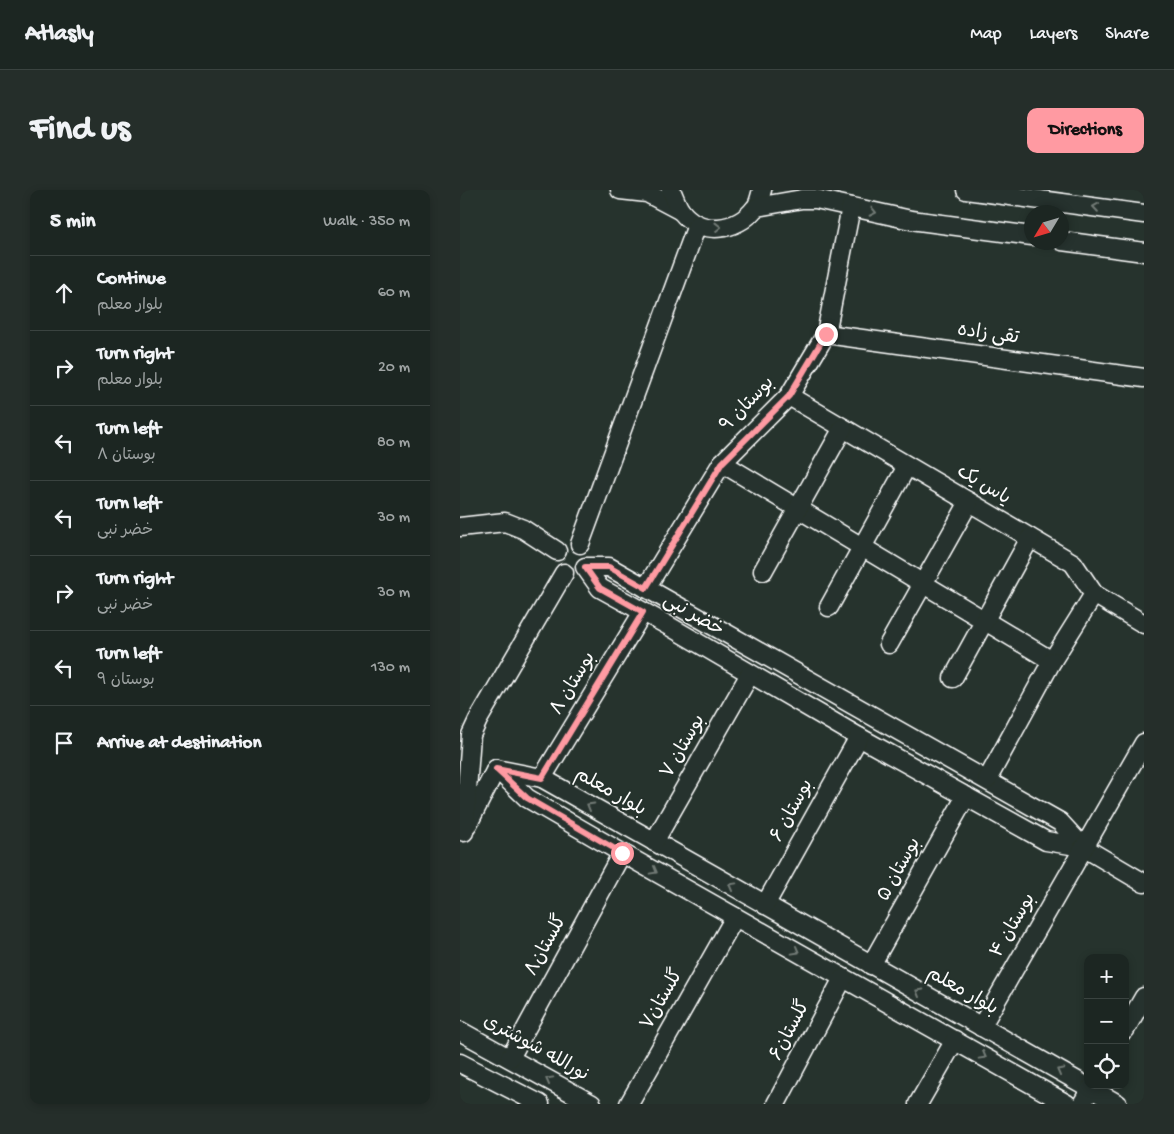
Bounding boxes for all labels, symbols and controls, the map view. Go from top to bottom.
text: Atlasly [25,20,94,49]
text: Map [970,24,1002,45]
text: Layers [1030,24,1077,45]
text: Share [1105,24,1149,45]
button: Directions [1027,108,1144,153]
text: Find us [30,110,130,151]
one-way arrow [1091,203,1100,213]
north arrow [1024,205,1069,250]
one-way arrow [869,206,878,216]
text: 5 min [50,210,95,235]
text: Walk · 350 m [323,213,410,232]
one-way arrow [715,222,723,232]
text: Continue [97,268,166,291]
icon: ahead [50,279,78,307]
text: 60 m [378,284,410,303]
text: بلوار معلم [97,297,163,316]
street label: تقی زاده [956,319,1021,351]
route end [815,323,838,346]
text: Turn right [97,343,173,366]
icon: right [50,354,78,382]
text: 20 m [378,359,410,378]
text: بلوار معلم [97,372,163,391]
street label: بوستان ۹ [716,372,780,438]
text: Turn left [97,418,161,441]
icon: left [50,429,78,457]
text: 80 m [377,434,410,453]
text: بوستان ۸ [97,447,156,466]
street label: یاس یک [952,461,1014,511]
text: Turn left [97,493,161,516]
icon: left [50,504,78,532]
text: 30 m [377,509,410,528]
text: خضر نبی [97,522,153,541]
text: Turn right [97,568,173,591]
icon: right [50,579,78,607]
text: 30 m [377,584,410,603]
street label: خضر نبی [658,589,728,643]
text: خضر نبی [97,597,153,616]
text: Turn left [97,643,161,666]
street label: بوستان ۸ [546,648,602,720]
icon: left [50,654,78,682]
text: 130 m [371,659,410,678]
text: بوستان ۹ [97,672,155,691]
street label: بوستان ۷ [657,711,711,783]
icon: arrive [50,729,78,757]
text: Arrive at destination [97,732,261,755]
street label: بلوار معلم [570,763,650,823]
street label: بوستان ۶ [766,776,820,846]
one-way arrow [586,802,595,812]
street label: بوستان ۵ [873,834,927,906]
route start [611,842,634,865]
one-way arrow [649,865,658,875]
one-way arrow [728,882,737,892]
street label: بوستان ۴ [986,890,1042,962]
street label: گلستان۸ [519,910,573,981]
one-way arrow [790,945,799,955]
map controls [1084,954,1129,1089]
button: + [1084,954,1129,999]
street label: بلوار معلم [922,962,1002,1022]
street label: گلستان۷ [635,964,690,1035]
one-way arrow [915,988,924,998]
street label: گلستان۶ [764,996,816,1065]
button: − [1084,999,1129,1044]
street label: نورالله شوشتری [479,1010,593,1088]
button: locate [1084,1044,1129,1089]
one-way arrow [978,1050,987,1060]
one-way arrow [1057,1068,1066,1078]
one-way arrow [545,1077,554,1087]

